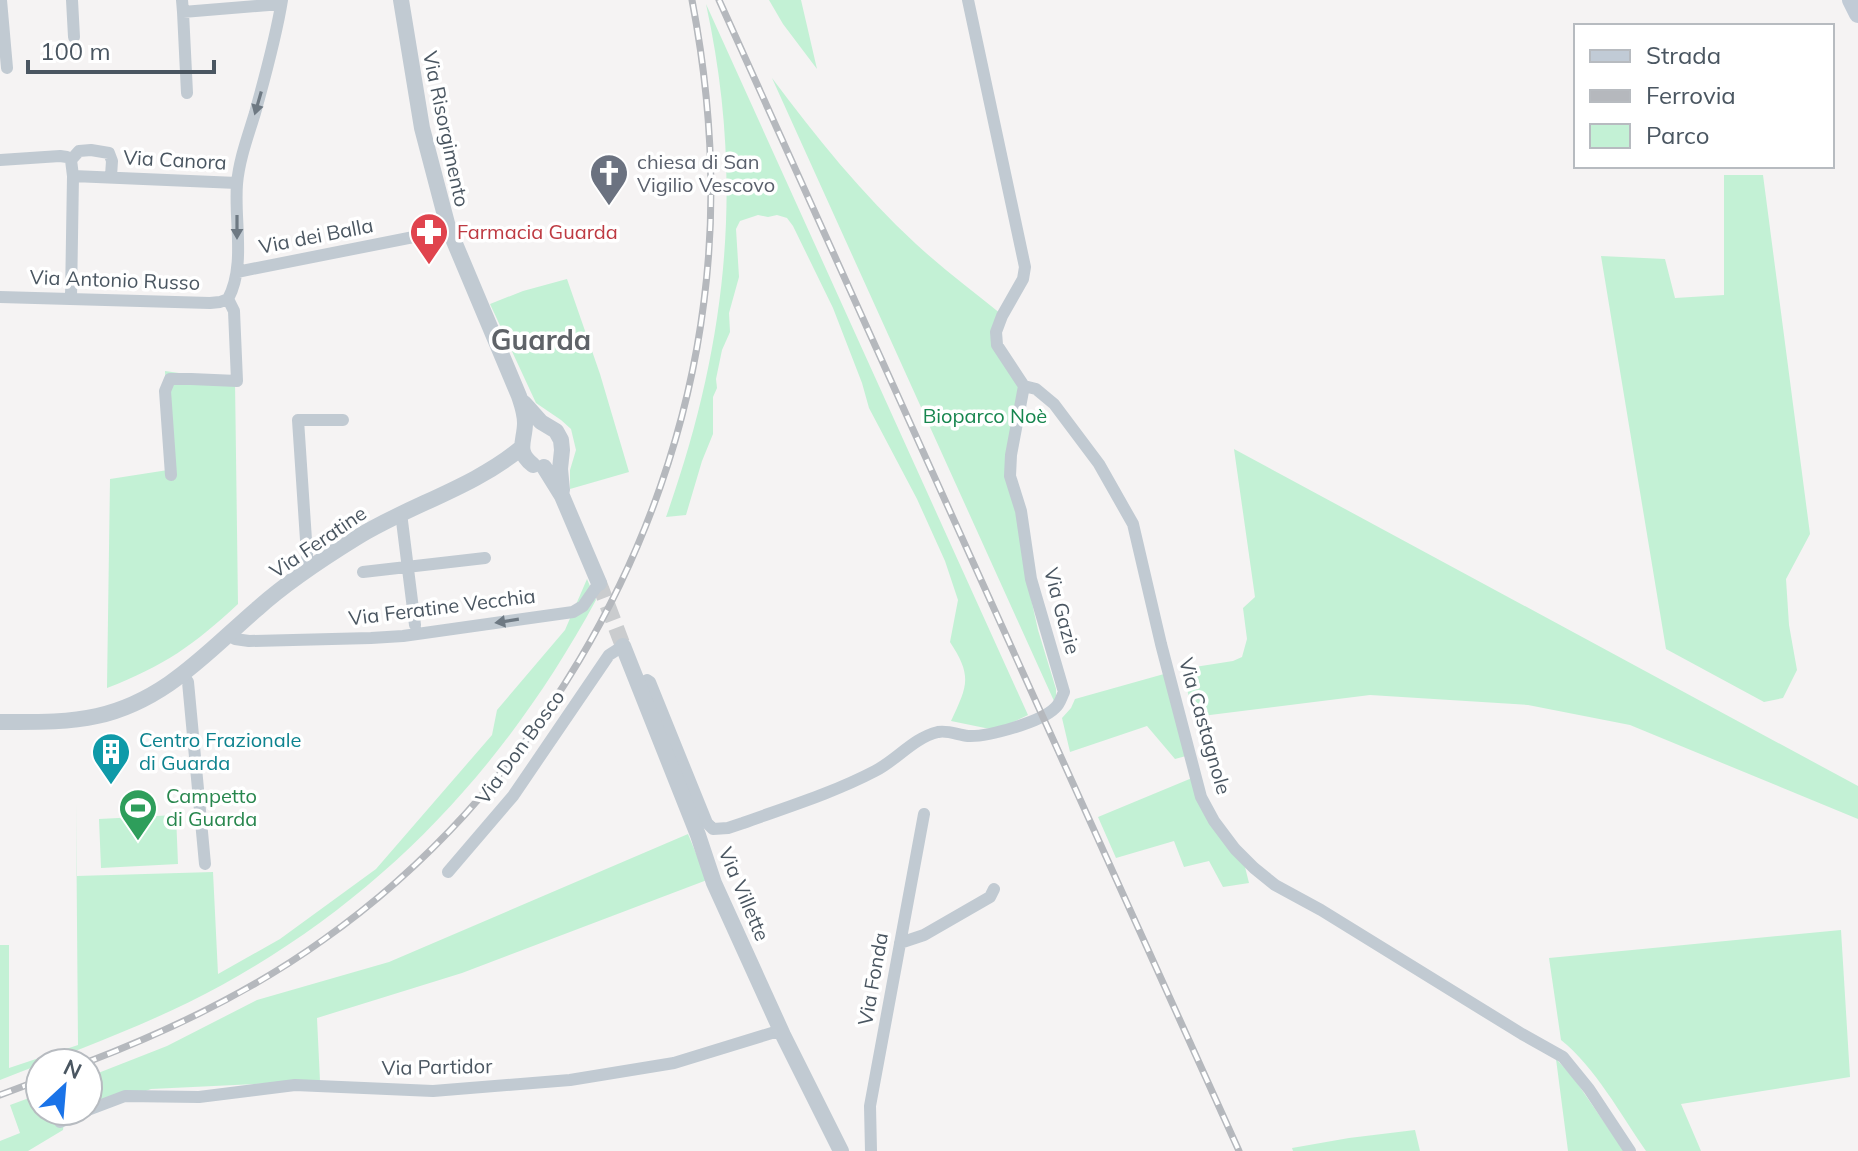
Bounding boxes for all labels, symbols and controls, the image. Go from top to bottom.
scale bar [28,24,214,74]
legend [1574,24,1834,168]
text: 100 m [40,36,111,66]
text: Strada [1646,40,1721,70]
street label: Via Risorgimento [418,49,475,209]
text: Ferrovia [1646,80,1736,110]
one-way arrow [251,91,264,115]
text: Parco [1646,120,1709,150]
street label: Via Canora [123,144,227,175]
place label: chiesa di San Vigilio Vescovo [637,149,775,197]
church icon: chiesa di San Vigilio Vescovo [588,152,630,207]
pharmacy icon: Farmacia Guarda [408,211,450,266]
street label: Via dei Balla [257,212,375,259]
one-way arrow [231,215,243,240]
place label: Farmacia Guarda [457,219,618,244]
street label: Via Antonio Russo [29,264,201,295]
district label: Guarda [491,322,591,357]
park label: Bioparco Noè [923,403,1047,428]
street label: Via Feratine [265,500,371,583]
street label: Via Gazie [1039,565,1086,657]
street label: Via Feratine Vecchia [347,583,537,630]
one-way arrow [495,616,520,628]
street label: Via Castagnole [1174,655,1237,797]
street label: Via Don Bosco [470,685,569,809]
place label: Centro Frazionale di Guarda [139,727,301,775]
building icon: Centro Frazionale di Guarda [90,731,132,786]
place label: Campetto di Guarda [166,783,257,831]
sports icon: Campetto di Guarda [117,787,159,842]
street label: Via Villette [713,843,775,945]
street label: Via Fonda [852,930,893,1027]
north arrow [24,1047,104,1127]
text: N [59,1053,86,1085]
street label: Via Partidor [381,1053,493,1080]

